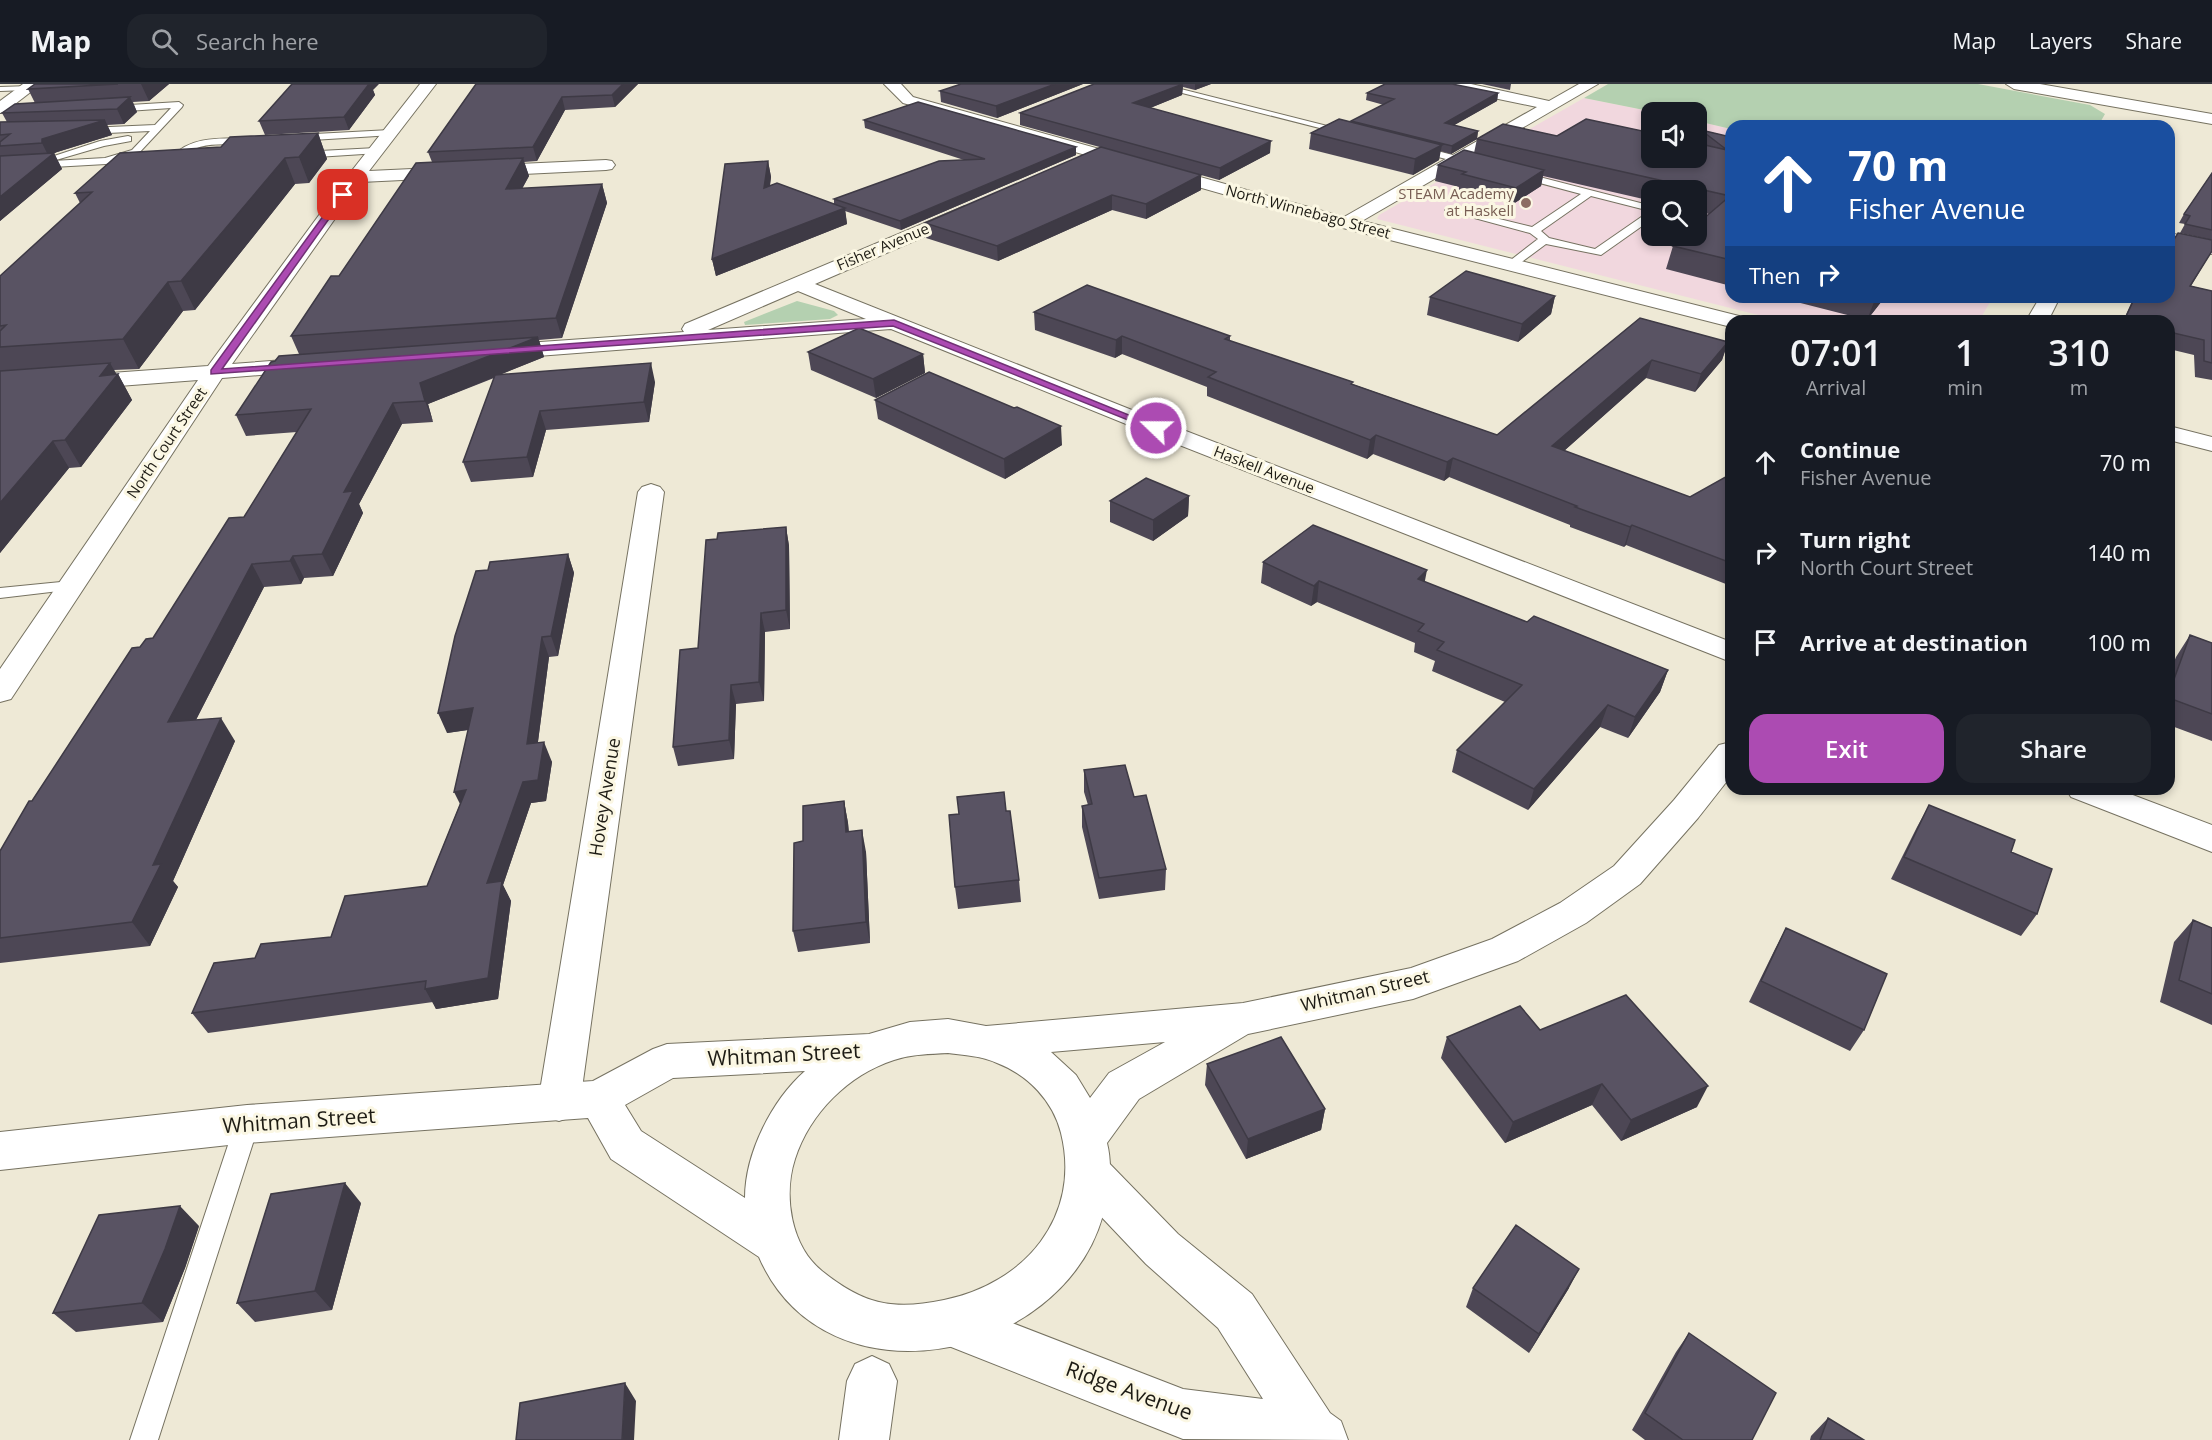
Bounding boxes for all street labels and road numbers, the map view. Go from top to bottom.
street label: North Winnebago Street [1224,179,1393,243]
street label: Fisher Avenue [833,218,932,275]
street label: North Court Street [122,383,211,502]
street label: Haskell Avenue [1211,441,1318,497]
street label: Hovey Avenue [583,736,625,858]
street label: Whitman Street [1298,964,1431,1016]
street label: Whitman Street [707,1036,861,1072]
street label: Whitman Street [222,1101,376,1139]
street label: Ridge Avenue [1062,1354,1197,1426]

